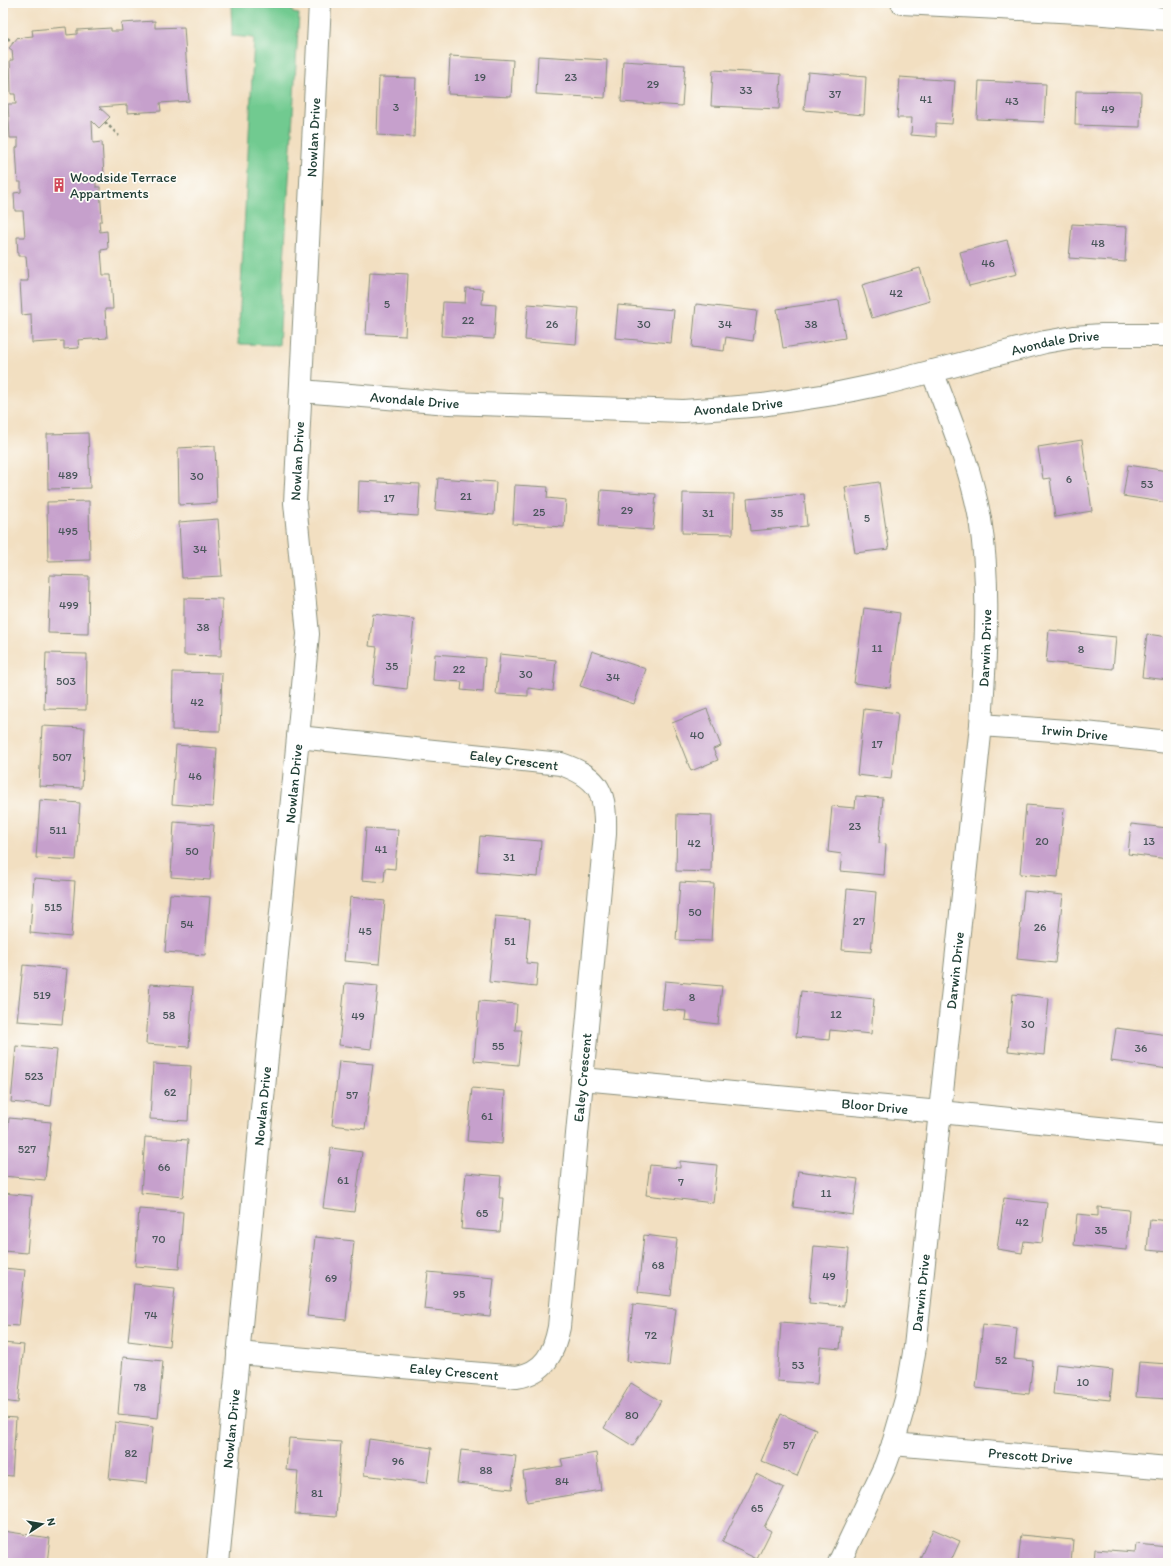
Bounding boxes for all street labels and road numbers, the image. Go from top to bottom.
street label: Nowlan Drive [303,97,324,178]
street label: Avondale Drive [1009,327,1100,359]
street label: Avondale Drive [369,389,460,412]
street label: Avondale Drive [693,394,784,419]
street label: Nowlan Drive [287,421,308,501]
street label: Darwin Drive [975,609,995,687]
street label: Irwin Drive [1041,721,1109,744]
street label: Nowlan Drive [282,743,306,824]
street label: Ealey Crescent [469,747,559,774]
street label: Darwin Drive [943,931,968,1010]
street label: Ealey Crescent [570,1032,595,1123]
street label: Nowlan Drive [250,1065,275,1147]
street label: Bloor Drive [841,1095,909,1118]
street label: Darwin Drive [909,1253,934,1332]
street label: Ealey Crescent [409,1360,499,1384]
street label: Nowlan Drive [219,1388,244,1469]
street label: Prescott Drive [987,1444,1074,1469]

